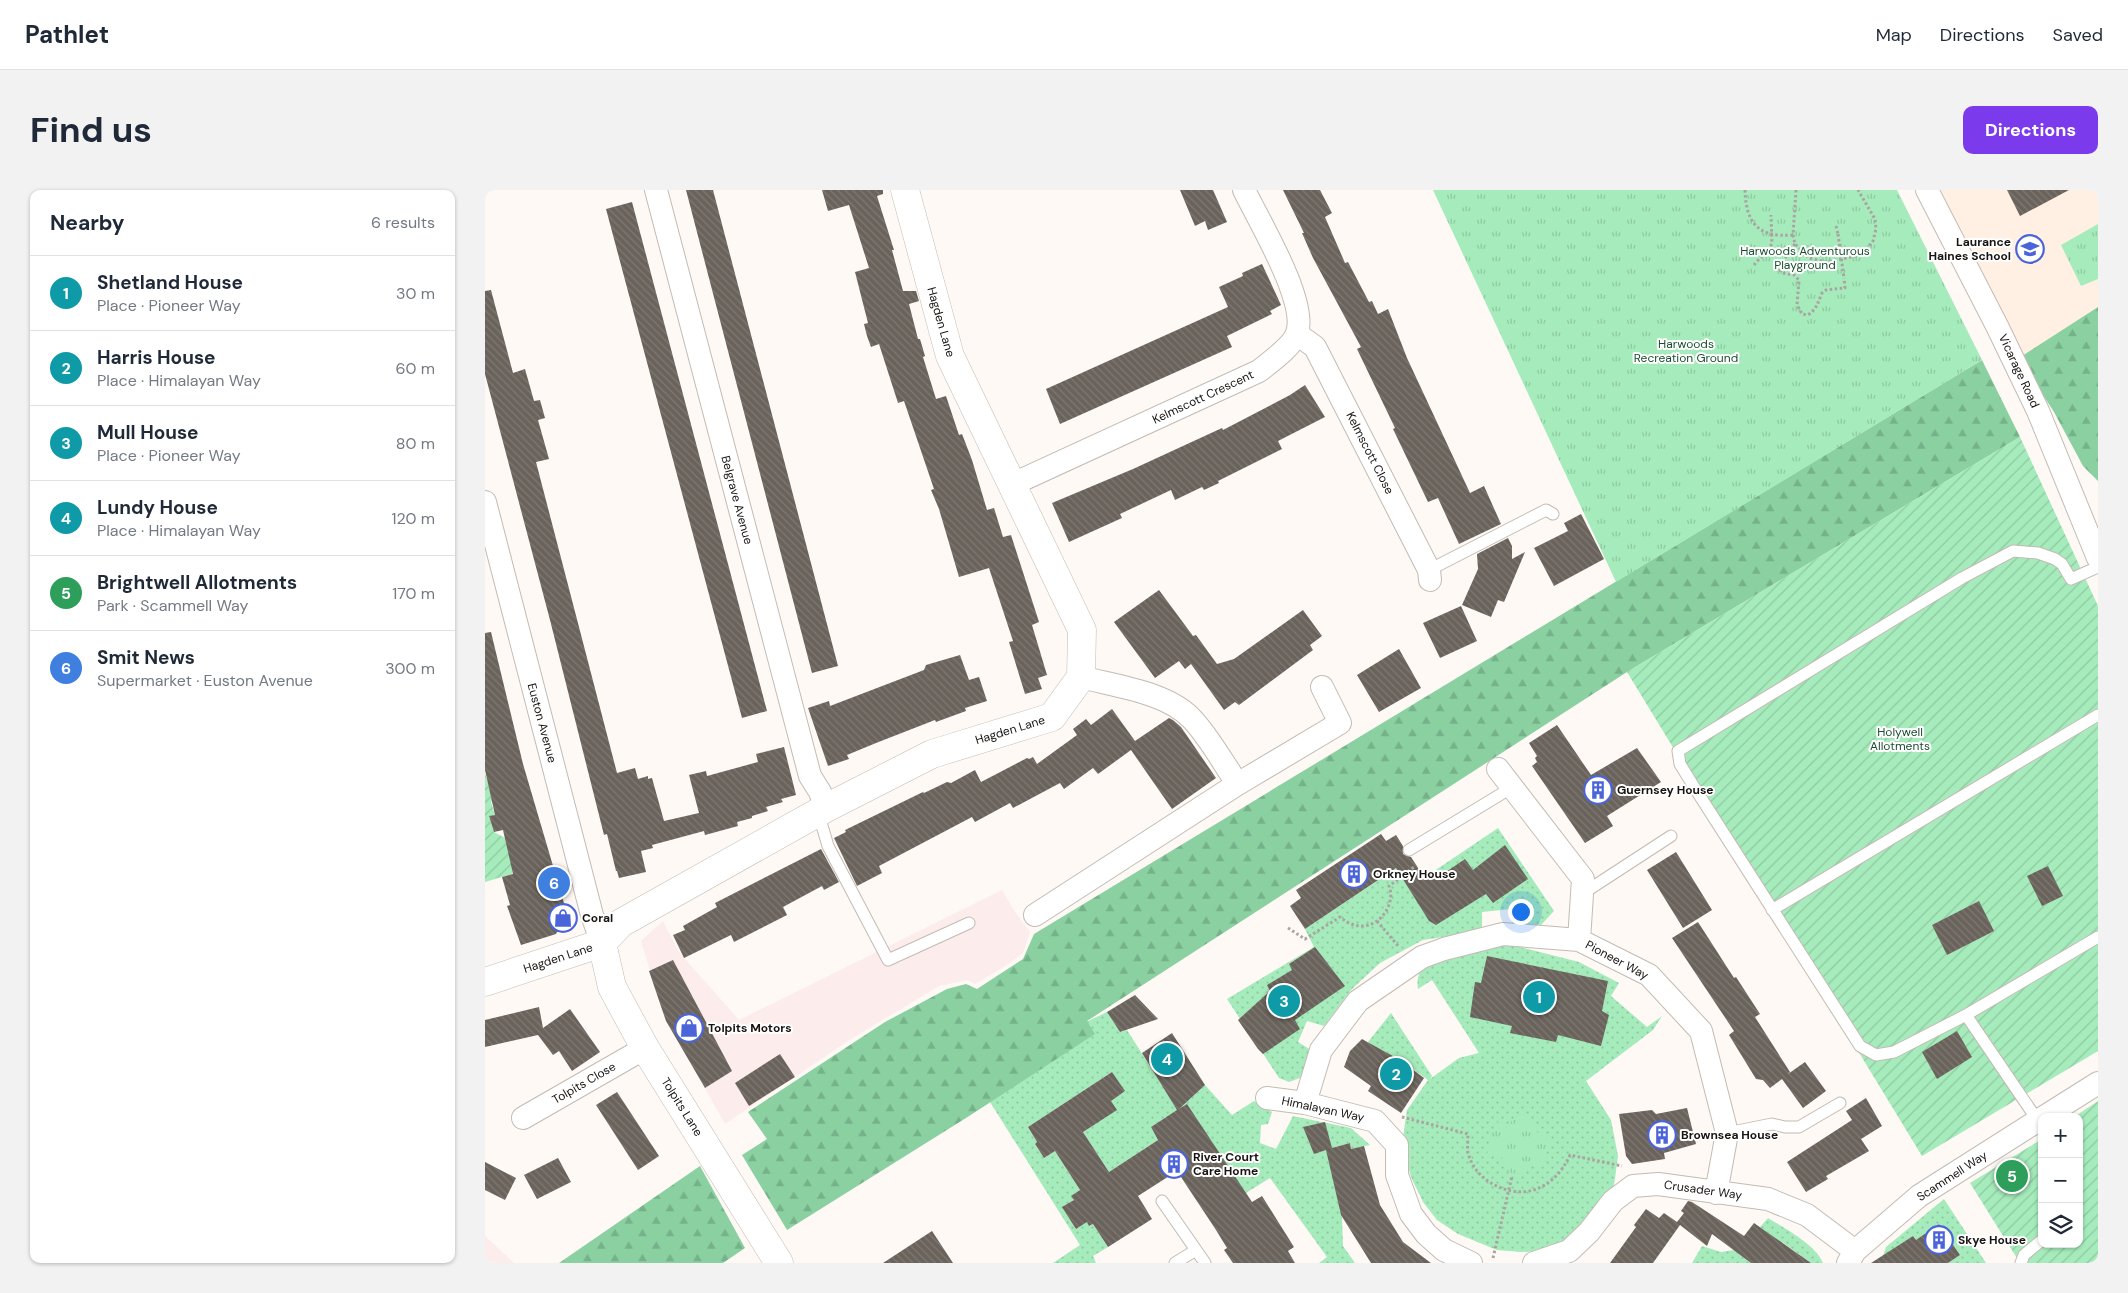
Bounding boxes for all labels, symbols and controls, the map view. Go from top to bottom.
text: Pathlet [25,19,109,50]
text: Map [1876,23,1912,47]
text: Directions [1940,23,2025,47]
text: Saved [2053,23,2103,47]
button: Directions [1963,106,2098,154]
text: Find us [30,107,152,153]
text: Nearby [50,209,124,237]
text: 6 results [371,212,435,233]
place label: Laurance Haines School [1928,234,2011,264]
school or university icon: Laurance Haines School [2015,234,2045,264]
park label: Harwoods Adventurous Playground [1740,243,1870,273]
text: Shetland House [97,270,243,295]
text: 1 [63,283,69,304]
text: 30 m [396,283,435,304]
street label: Hagden Lane [923,285,959,359]
text: Place · Pioneer Way [97,295,241,316]
street label: Vicarage Road [1995,332,2043,410]
park label: Harwoods Recreation Ground [1634,336,1738,366]
text: Harris House [97,345,215,370]
text: 2 [61,358,71,379]
text: 60 m [395,358,435,379]
street label: Kelmscott Crescent [1150,366,1257,428]
text: Place · Himalayan Way [97,370,261,391]
street label: Kelmscott Close [1342,409,1398,497]
text: Mull House [97,420,199,445]
text: 3 [61,433,71,454]
text: 80 m [396,433,435,454]
text: Place · Pioneer Way [97,445,241,466]
street label: Belgrave Avenue [717,454,757,546]
text: Lundy House [97,495,218,520]
text: 4 [61,508,71,529]
text: 120 m [391,508,435,529]
text: Place · Himalayan Way [97,520,261,541]
text: Brightwell Allotments [97,570,297,595]
text: 5 [61,583,71,604]
text: 170 m [392,583,435,604]
text: Park · Scammell Way [97,595,248,616]
text: Smit News [97,645,195,670]
text: 6 [61,658,71,679]
text: 300 m [385,658,435,679]
text: Supermarket · Euston Avenue [97,670,313,691]
street label: Euston Avenue [524,681,560,765]
street label: Hagden Lane [973,712,1047,748]
park label: Holywell Allotments [1870,724,1930,754]
building icon: Guernsey House [1583,775,1613,805]
place label: Guernsey House [1617,782,1714,798]
building icon: Orkney House [1339,859,1369,889]
pin: 6 [538,864,570,902]
place label: Orkney House [1373,866,1456,882]
your location [1508,899,1534,925]
shop icon: Coral [548,903,578,933]
place label: Coral [582,910,613,926]
street label: Pioneer Way [1583,937,1652,983]
street label: Hagden Lane [521,939,595,977]
pin: 1 [1523,978,1555,1016]
pin: 3 [1268,982,1300,1020]
shop icon: Tolpits Motors [674,1013,704,1043]
place label: Tolpits Motors [708,1020,792,1036]
pin: 4 [1151,1040,1183,1078]
pin: 2 [1380,1055,1412,1093]
street label: Tolpits Close [549,1058,619,1108]
street label: Tolpits Lane [658,1075,706,1140]
street label: Himalayan Way [1280,1092,1366,1126]
map controls [2038,1113,2083,1248]
button: + [2038,1113,2083,1158]
building icon: Brownsea House [1647,1120,1677,1150]
place label: Brownsea House [1681,1127,1778,1143]
street label: Scammell Way [1914,1147,1991,1205]
building icon: River Court Care Home [1159,1149,1189,1179]
place label: River Court Care Home [1193,1149,1259,1179]
pin: 5 [1996,1157,2028,1195]
button: − [2038,1158,2083,1203]
street label: Crusader Way [1663,1177,1743,1203]
button: layers [2038,1203,2083,1248]
building icon: Skye House [1924,1225,1954,1255]
place label: Skye House [1958,1232,2026,1248]

